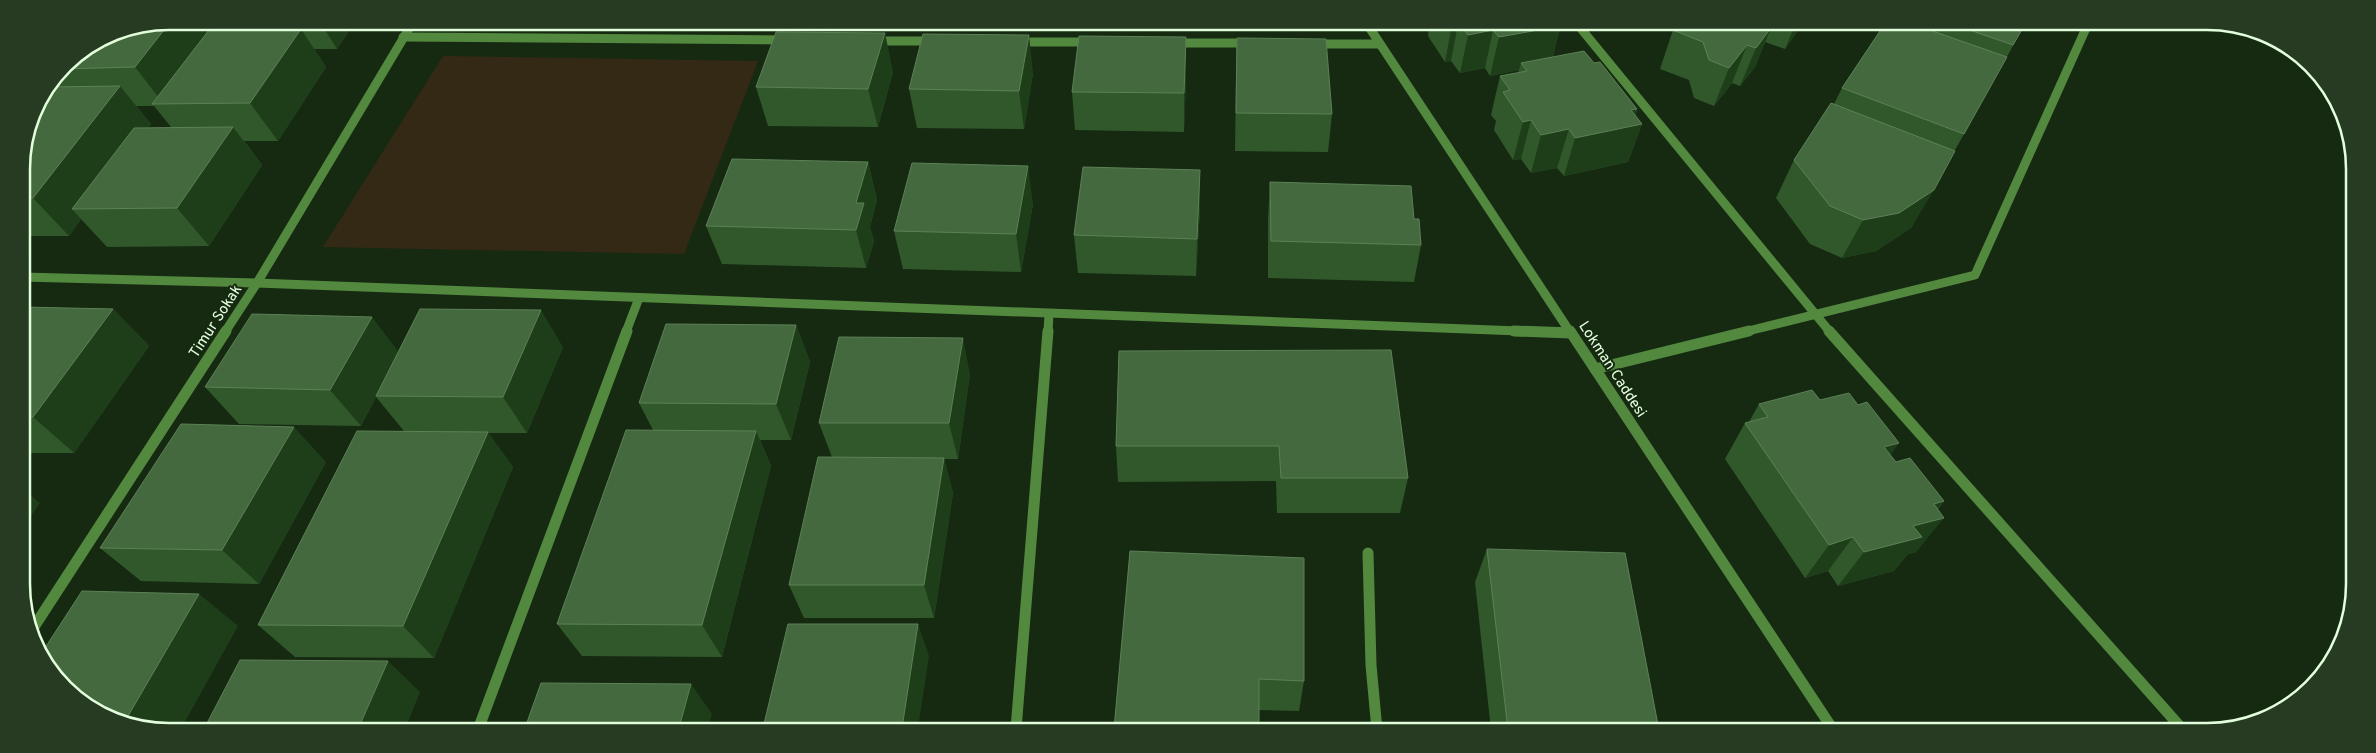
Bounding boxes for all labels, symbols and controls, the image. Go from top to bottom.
street label: Timur Sokak [185,282,247,362]
street label: Lokman Caddesi [1574,318,1650,422]

